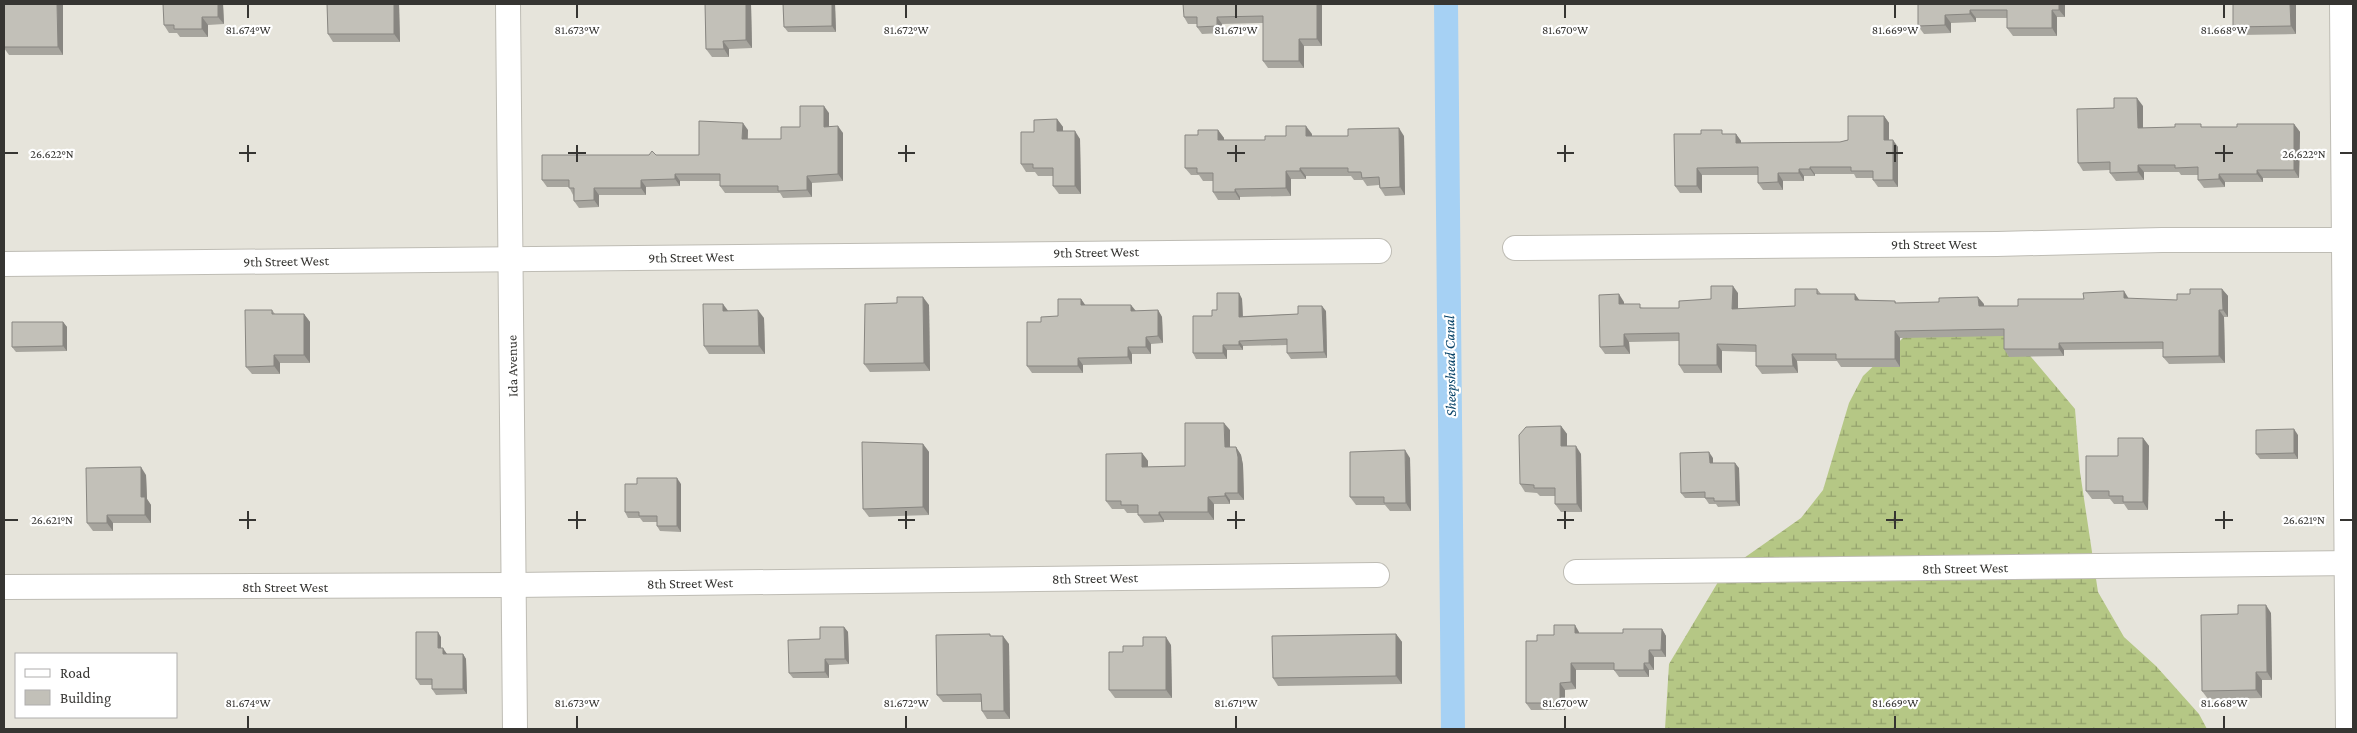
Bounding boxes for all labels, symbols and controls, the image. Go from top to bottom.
text: 81.674°W [225,23,271,37]
text: 81.673°W [554,23,600,37]
text: 81.672°W [883,23,929,37]
text: 81.671°W [1214,23,1258,37]
text: 81.670°W [1542,23,1588,37]
text: 81.669°W [1872,23,1918,37]
text: 81.668°W [2201,23,2247,37]
text: 26.622°N [30,147,74,161]
text: 26.622°N [2282,147,2326,161]
street label: 9th Street West [1891,236,1977,252]
street label: 9th Street West [1053,243,1139,261]
street label: 9th Street West [648,248,734,266]
street label: 9th Street West [243,252,329,270]
water label: Sheepshead Canal [1441,315,1460,417]
street label: Ida Avenue [503,335,521,397]
text: 26.621°N [31,513,73,527]
text: 26.621°N [2283,513,2325,527]
street label: 8th Street West [1922,559,2009,577]
street label: 8th Street West [1052,569,1139,587]
street label: 8th Street West [647,574,734,592]
street label: 8th Street West [242,579,328,595]
legend [15,653,178,718]
text: Road [60,665,91,681]
text: Building [60,690,111,707]
text: 81.674°W [225,696,271,710]
text: 81.673°W [554,696,600,710]
text: 81.672°W [883,696,929,710]
text: 81.671°W [1214,696,1258,710]
text: 81.670°W [1542,696,1588,710]
text: 81.669°W [1872,696,1918,710]
text: 81.668°W [2201,696,2247,710]

